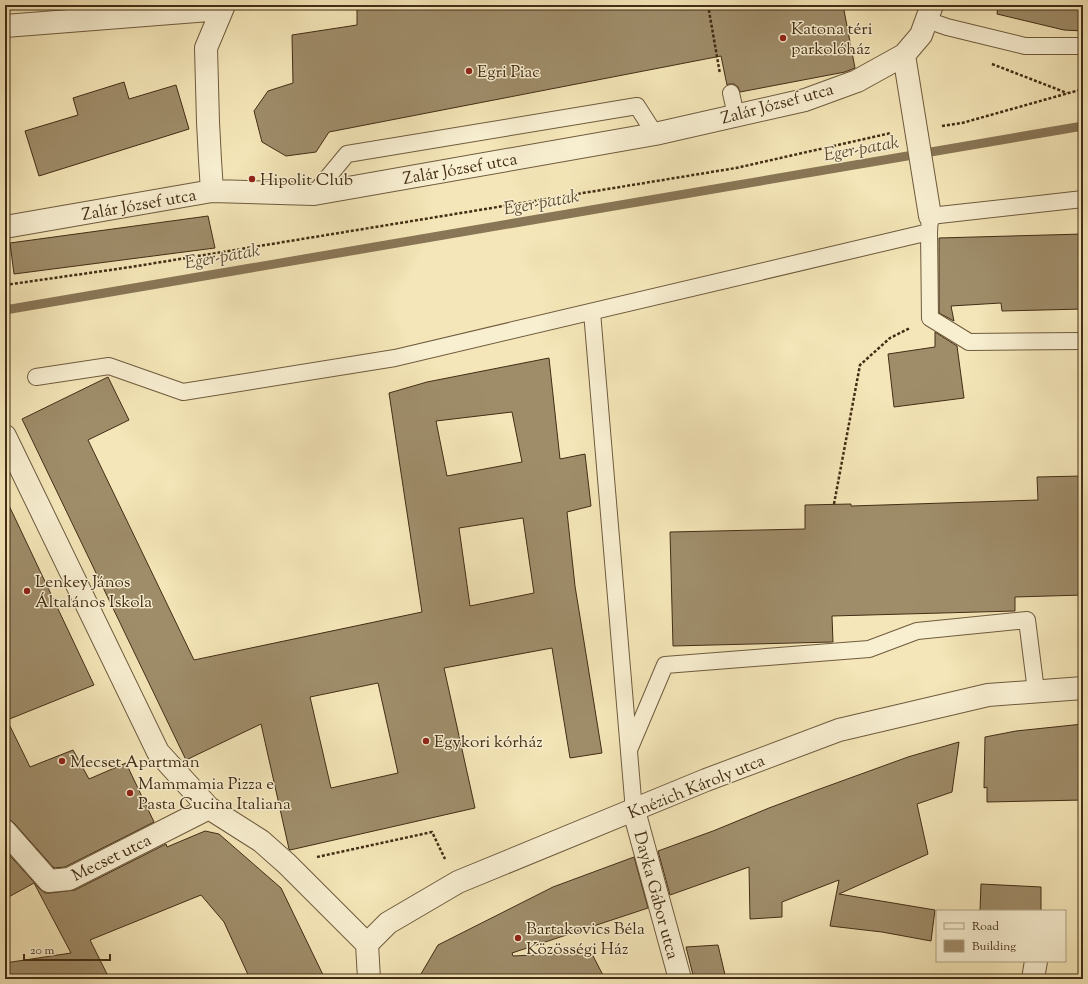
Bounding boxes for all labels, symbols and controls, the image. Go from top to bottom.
place label: Katona téri parkolóház [791,18,873,62]
marker: Katona téri parkolóház [778,33,788,43]
place label: Egri Piac [477,61,540,85]
marker: Egri Piac [464,66,474,76]
street label: Zalár József utca [719,78,837,131]
water label: Eger-patak [822,131,901,169]
street label: Zalár József utca [401,148,520,192]
place label: Hipolit Club [260,169,353,193]
marker: Hipolit Club [247,174,257,184]
street label: Zalár József utca [80,184,199,228]
water label: Eger-patak [502,185,581,223]
water label: Eger-patak [183,239,262,277]
place label: Lenkey János Általános Iskola [35,571,152,615]
marker: Lenkey János Általános Iskola [22,586,32,596]
place label: Egykori kórház [434,731,543,755]
marker: Egykori kórház [421,736,431,746]
street label: Knézich Károly utca [625,749,769,826]
place label: Mecset Apartman [70,751,200,775]
marker: Mecset Apartman [57,756,67,766]
place label: Mammamia Pizza e Pasta Cucina Italiana [138,773,291,817]
marker: Mammamia Pizza e Pasta Cucina Italiana [125,788,135,798]
street label: Mecset utca [68,829,156,888]
street label: Dayka Gábor utca [626,829,684,962]
legend [936,910,1066,962]
place label: Bartakovics Béla Közösségi Ház [526,918,645,962]
text: Road [972,918,999,936]
marker: Bartakovics Béla Közösségi Ház [513,933,523,943]
scale bar [24,936,110,962]
text: Building [972,938,1016,956]
text: 20 m [30,942,55,960]

